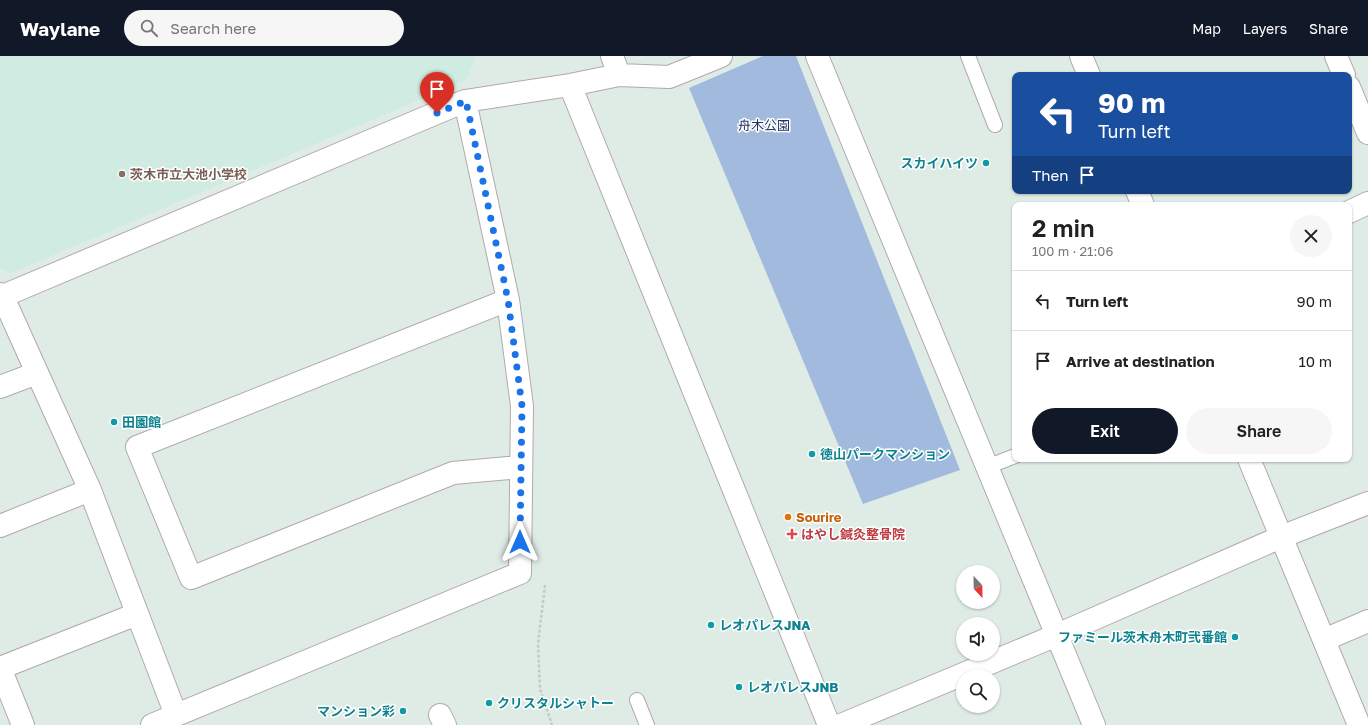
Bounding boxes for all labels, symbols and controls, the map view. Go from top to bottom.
search box [124,10,404,46]
text: Waylane [20,17,100,40]
icon: search [138,17,160,39]
text: Search here [170,19,256,37]
text: Map [1192,20,1221,37]
text: Layers [1243,20,1287,37]
text: Share [1309,20,1348,37]
pin [420,72,454,113]
icon: arrive [426,78,448,100]
text: 90 m [1098,86,1165,119]
icon: left [1032,88,1084,140]
park label: 舟木公園 [738,117,790,133]
text: Turn left [1098,120,1171,142]
place label: スカイハイツ [901,155,978,171]
marker: スカイハイツ [981,158,991,168]
icon: arrive [1076,164,1098,186]
place label: 茨木市立大池小学校 [130,166,247,182]
text: Then [1032,166,1068,184]
marker: 茨木市立大池小学校 [117,169,127,179]
text: 2 min [1032,213,1094,242]
button: close [1290,215,1332,257]
text: 100 m · 21:06 [1032,243,1113,259]
icon: left [1032,290,1054,312]
text: Turn left [1066,292,1128,310]
text: 90 m [1297,292,1332,310]
icon: arrive [1032,350,1054,372]
text: Arrive at destination [1066,352,1215,370]
text: 10 m [1298,352,1332,370]
button: Exit [1032,408,1178,454]
button: Share [1186,408,1332,454]
place label: 田園館 [122,414,161,430]
marker: 田園館 [109,417,119,427]
place label: 徳山パークマンション [820,446,950,462]
marker: 徳山パークマンション [807,449,817,459]
place label: Sourire [796,509,842,525]
marker: Sourire [783,512,793,522]
position arrow [499,521,541,563]
place label: はやし鍼灸整骨院 [801,526,905,542]
marker: はやし鍼灸整骨院 [786,528,798,540]
north arrow [956,565,1000,609]
map controls [956,565,1000,713]
place label: レオパレスJNA [719,617,811,633]
button: sound [956,617,1000,661]
marker: レオパレスJNA [706,620,716,630]
place label: ファミール茨木舟木町弐番館 [1058,629,1227,645]
marker: ファミール茨木舟木町弐番館 [1230,632,1240,642]
button: search [956,669,1000,713]
place label: レオパレスJNB [747,679,838,695]
marker: レオパレスJNB [734,682,744,692]
place label: クリスタルシャトー [497,695,614,711]
marker: クリスタルシャトー [484,698,494,708]
place label: マンション彩 [317,703,395,719]
marker: マンション彩 [398,706,408,716]

